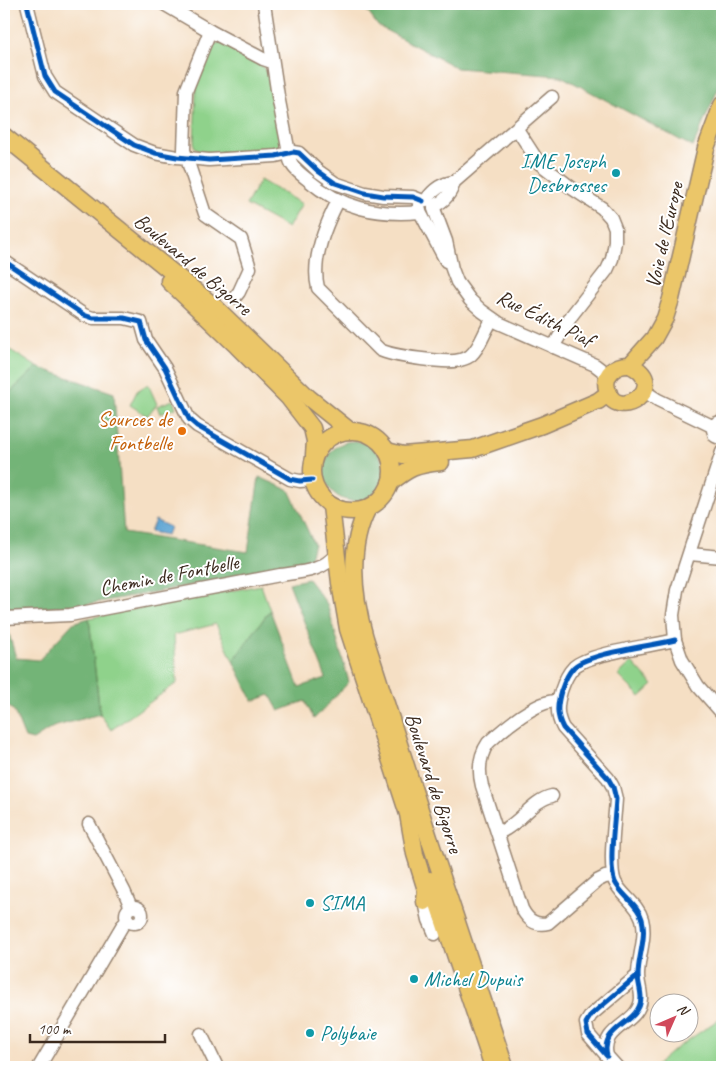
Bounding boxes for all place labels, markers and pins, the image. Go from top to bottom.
place label: IME Joseph Desbrosses [521,148,608,198]
marker: IME Joseph Desbrosses [610,167,622,179]
place label: Sources de Fontbelle [98,406,174,456]
marker: Sources de Fontbelle [176,425,188,437]
place label: SIMA [320,890,365,916]
marker: SIMA [304,897,316,909]
place label: Michel Dupuis [424,966,524,992]
marker: Michel Dupuis [408,973,420,985]
place label: Polybaie [320,1020,378,1046]
marker: Polybaie [304,1027,316,1039]

